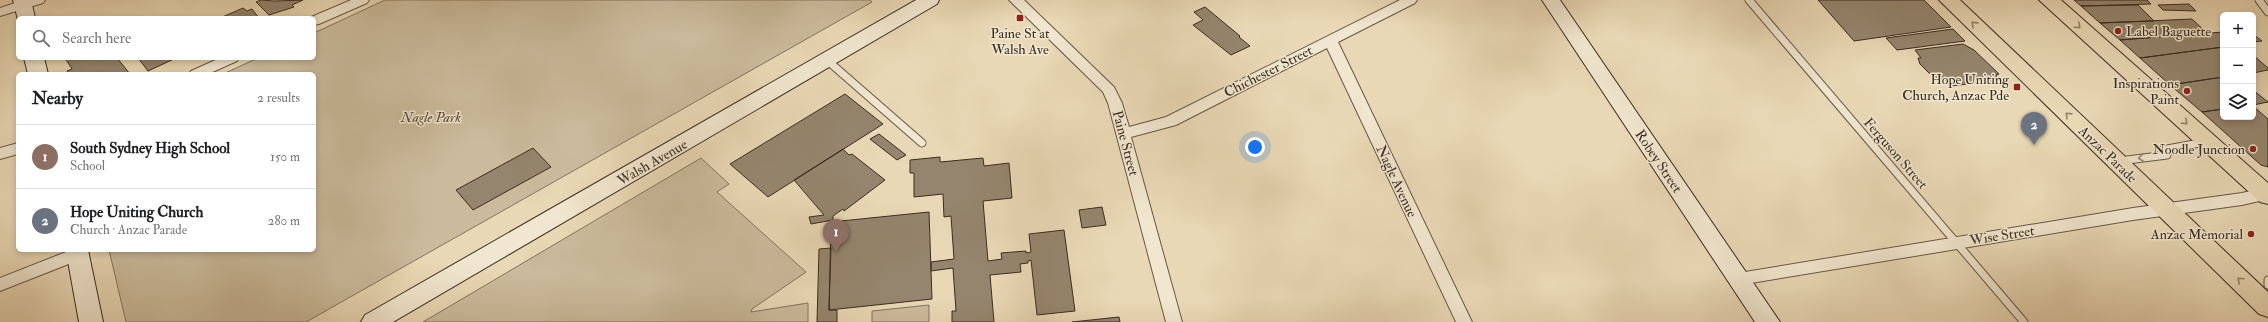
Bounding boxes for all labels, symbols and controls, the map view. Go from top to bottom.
map controls [2220,12,2256,120]
button: + [2220,12,2256,48]
marker: Paine St at Walsh Ave [1015,13,1025,23]
search box [16,16,316,60]
one-way arrow [1971,21,1979,29]
one-way arrow [2073,21,2081,29]
place label: Label Baguette [2126,23,2211,40]
place label: Paine St at Walsh Ave [990,25,1050,58]
marker: Label Baguette [2113,26,2123,36]
icon: search [30,27,52,49]
text: Search here [62,29,131,48]
street label: Chichester Street [1221,42,1316,101]
button: − [2220,48,2256,84]
place label: Hope Uniting Church, Anzac Pde [1902,71,2010,104]
place label: Inspirations Paint [2113,75,2179,108]
marker: Hope Uniting Church, Anzac Pde [2012,82,2022,92]
button: layers [2220,84,2256,120]
marker: Inspirations Paint [2182,86,2192,96]
text: Nearby [32,88,83,109]
text: 2 results [257,90,300,106]
park label: Nagle Park [400,109,461,126]
street label: Paine Street [1109,109,1143,178]
pin: 2 [2021,112,2047,145]
one-way arrow [2065,112,2073,120]
street label: Ferguson Street [1860,114,1932,193]
one-way arrow [2180,118,2188,125]
street label: Anzac Parade [2074,122,2140,186]
street label: Robey Street [1631,127,1686,197]
street label: Walsh Avenue [613,136,690,190]
your location [1245,137,1265,157]
text: South Sydney High School [70,139,230,158]
place label: Noodle Junction [2152,141,2245,158]
street label: Nagle Avenue [1372,142,1421,220]
marker: Noodle Junction [2248,144,2258,154]
text: 1 [43,149,47,165]
text: 150 m [270,149,300,165]
one-way arrow [2138,153,2144,162]
text: School [70,158,105,174]
text: Hope Uniting Church [70,203,203,222]
text: 2 [42,213,48,229]
text: 280 m [268,213,300,229]
pin: 1 [823,219,849,252]
text: Church · Anzac Parade [70,222,187,238]
street label: Wise Street [1968,222,2036,249]
place label: Anzac Memorial [2150,226,2243,243]
marker: Anzac Memorial [2246,229,2256,239]
one-way arrow [2237,278,2245,285]

